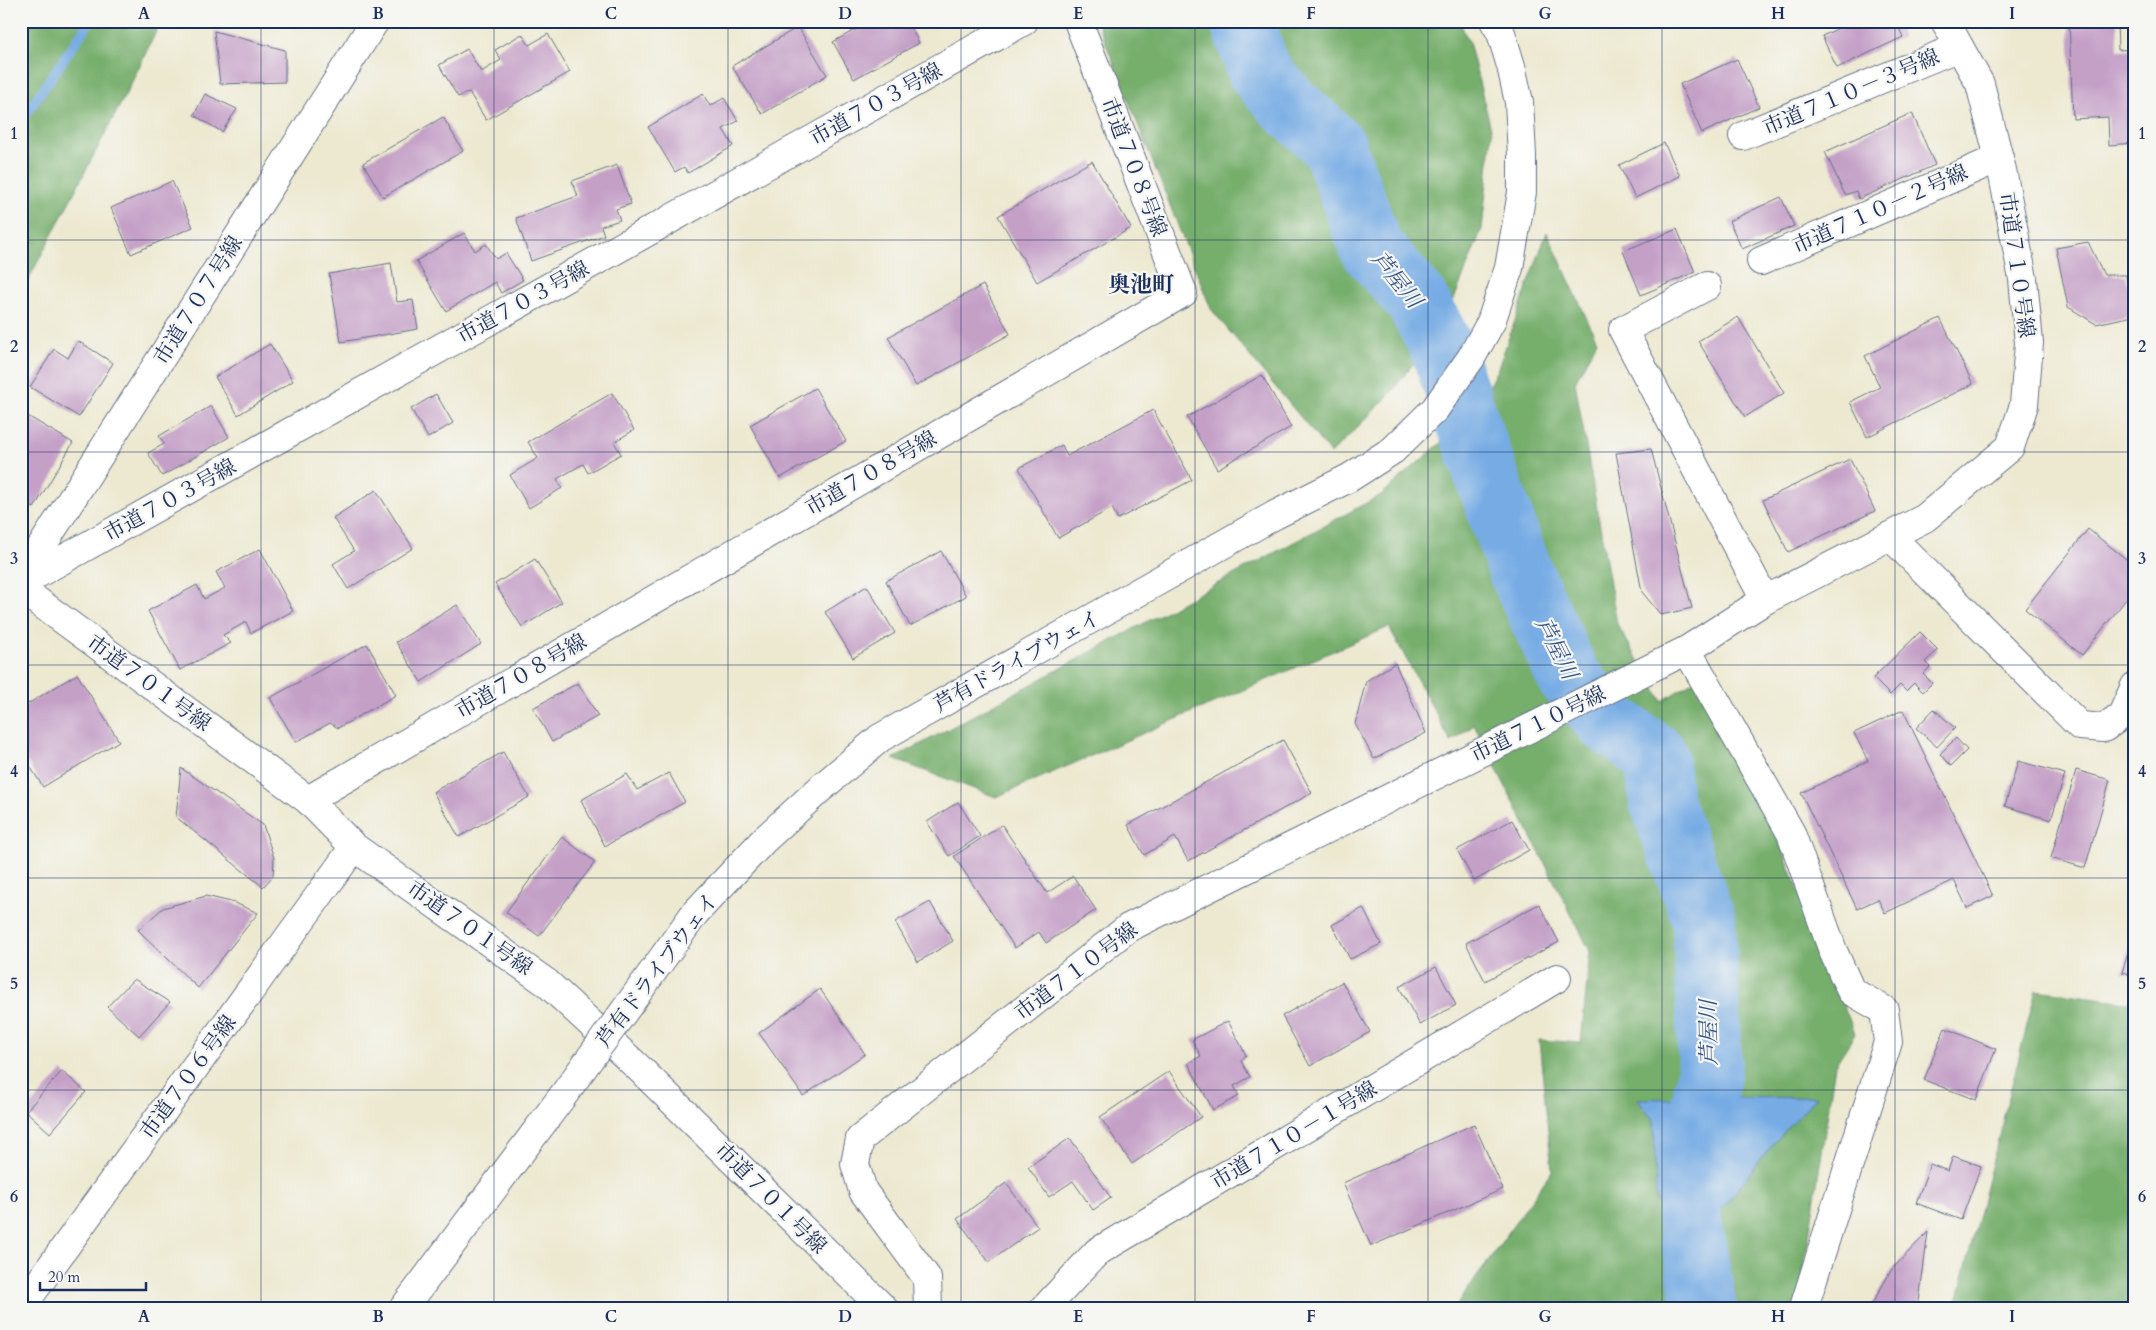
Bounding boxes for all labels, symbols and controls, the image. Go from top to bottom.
text: A [138,3,150,25]
text: B [372,3,384,25]
text: C [605,3,617,25]
text: D [838,3,852,25]
text: E [1073,3,1083,25]
text: F [1306,3,1316,25]
text: G [1538,3,1552,25]
text: H [1771,3,1785,25]
text: I [2009,3,2015,25]
street label: 市道７１０－３号線 [1759,42,1944,143]
street label: 市道７０３号線 [805,56,948,153]
street label: 市道７０８号線 [1094,93,1173,241]
text: 1 [10,123,18,145]
text: 1 [2138,123,2146,145]
street label: 市道７１０－２号線 [1788,158,1972,261]
street label: 市道７１０号線 [1992,190,2041,340]
street label: 市道７０７号線 [147,230,250,370]
water label: 芦屋川 [1364,245,1430,316]
street label: 市道７０３号線 [452,254,595,351]
district label: 奥池町 [1108,270,1174,300]
text: 2 [10,336,18,358]
text: 2 [2138,336,2146,358]
street label: 市道７０８号線 [800,424,942,523]
street label: 市道７０３号線 [99,452,242,549]
text: 3 [10,548,18,570]
text: 3 [2138,548,2146,570]
street label: 芦有ドライブウェイ [928,603,1106,719]
water label: 芦屋川 [1528,612,1585,686]
street label: 市道７０８号線 [450,627,592,726]
street label: 市道７０１号線 [81,628,217,738]
street label: 市道７１０号線 [1466,679,1611,770]
text: 4 [10,761,18,783]
text: 4 [2138,761,2146,783]
street label: 市道７０１号線 [401,874,538,982]
street label: 芦有ドライブウェイ [590,887,725,1054]
street label: 市道７１０号線 [1009,916,1144,1027]
text: 5 [10,973,18,995]
text: 5 [2138,973,2146,995]
water label: 芦屋川 [1693,998,1725,1066]
street label: 市道７０６号線 [133,1009,243,1145]
street label: 市道７１０－１号線 [1206,1074,1383,1197]
street label: 市道７０１号線 [708,1136,833,1261]
text: 6 [10,1186,18,1208]
text: 6 [2138,1186,2146,1208]
scale bar [40,1260,146,1292]
text: 20 m [48,1267,80,1287]
text: A [138,1306,150,1328]
text: B [372,1306,384,1328]
text: C [605,1306,617,1328]
text: D [838,1306,852,1328]
text: E [1073,1306,1083,1328]
text: F [1306,1306,1316,1328]
text: G [1538,1306,1552,1328]
text: H [1771,1306,1785,1328]
text: I [2009,1306,2015,1328]

